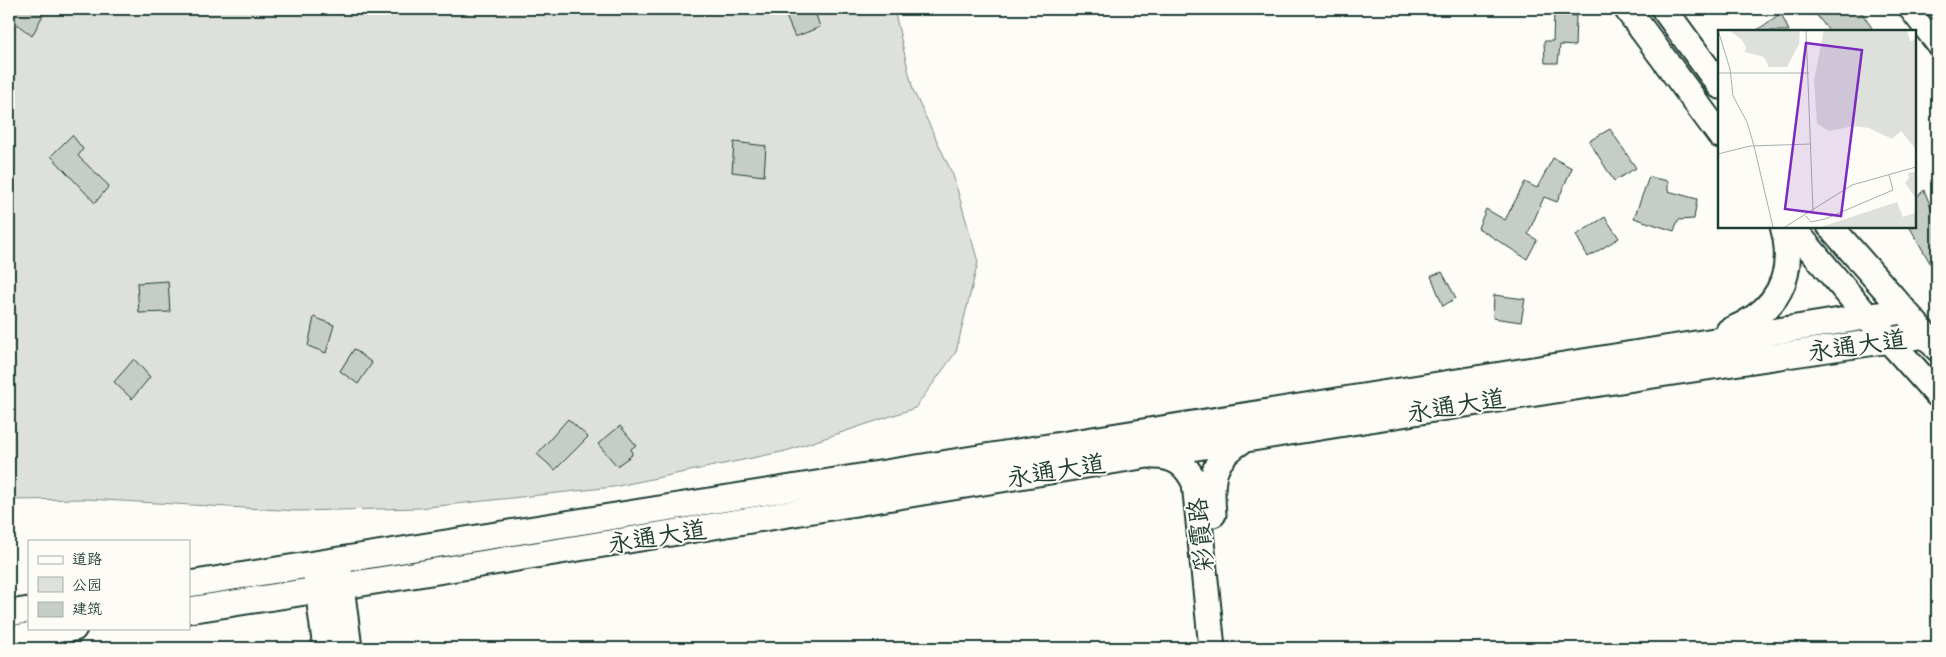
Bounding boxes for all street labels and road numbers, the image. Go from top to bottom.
street label: 永通大道 [1805,323,1909,369]
street label: 永通大道 [1404,382,1508,430]
street label: 永通大道 [1004,447,1108,495]
street label: 彩霞路 [1181,496,1221,574]
street label: 永通大道 [605,513,709,561]

